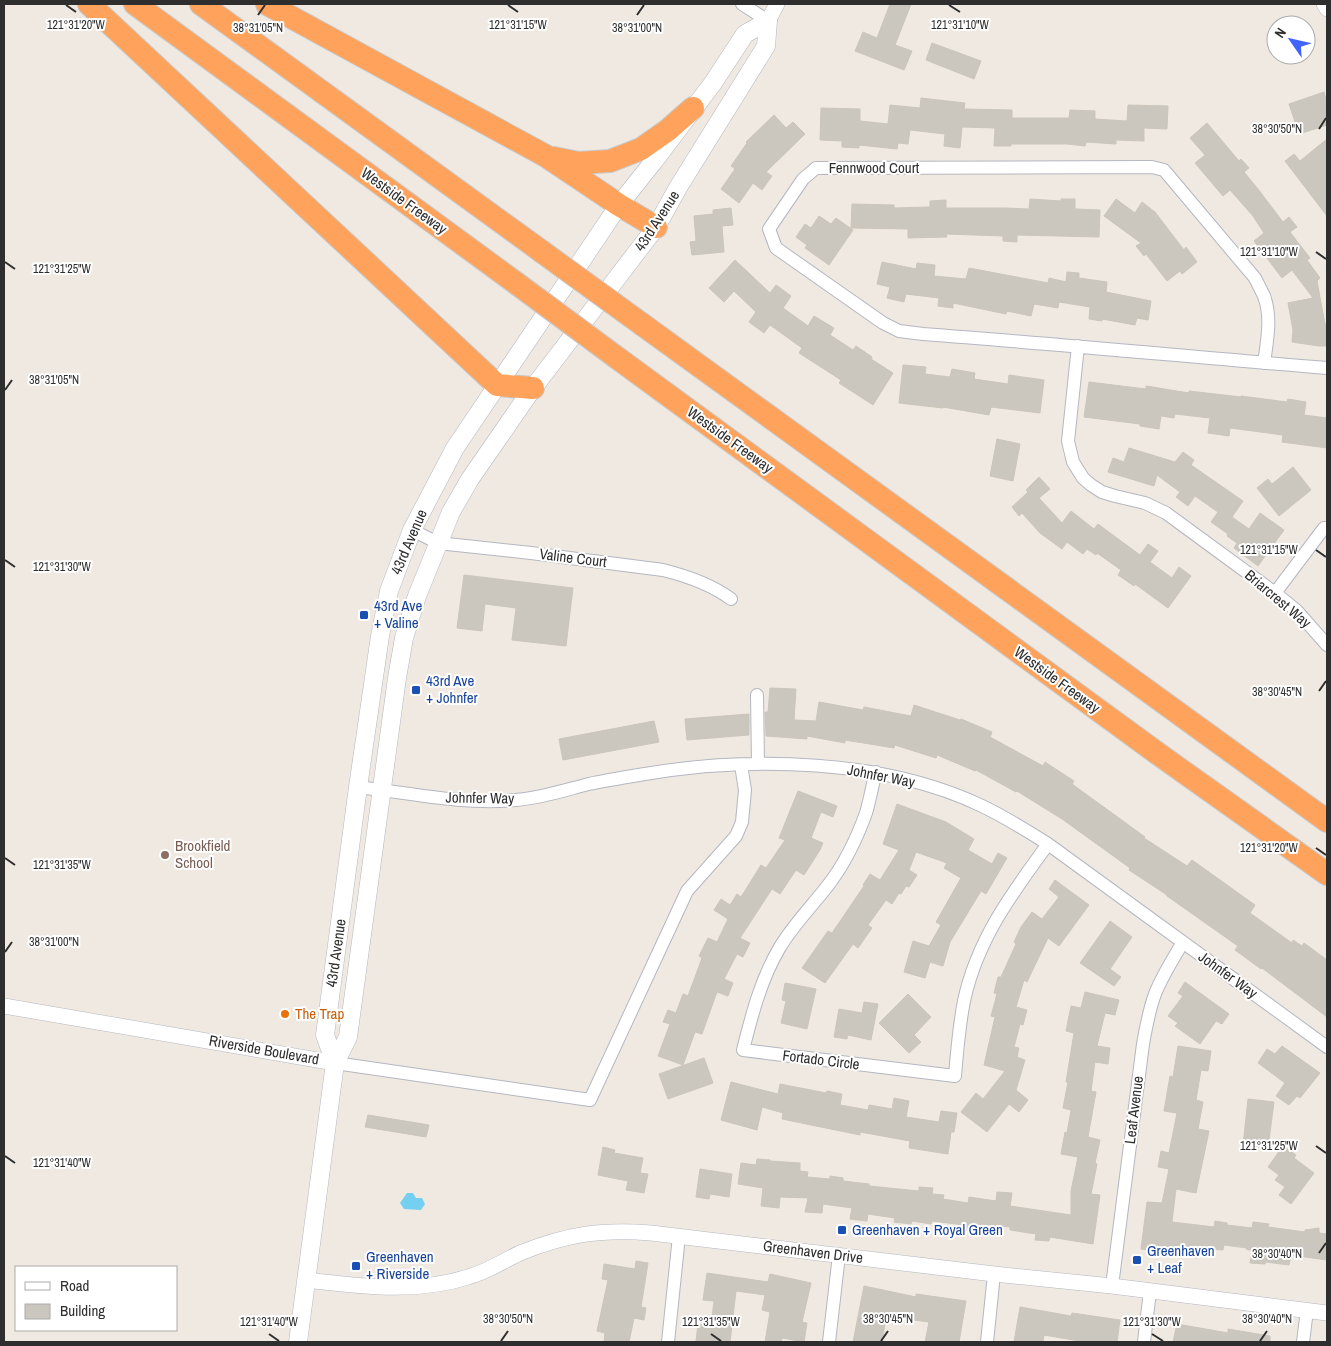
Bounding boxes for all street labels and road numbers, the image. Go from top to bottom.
street label: Fennwood Court [829,157,920,178]
street label: Westside Freeway [357,162,452,239]
street label: 43rd Avenue [629,186,684,255]
street label: Westside Freeway [683,401,778,478]
street label: 43rd Avenue [385,506,432,578]
street label: Valine Court [538,543,608,572]
street label: Briarcrest Way [1241,565,1317,633]
street label: Westside Freeway [1010,641,1105,718]
street label: Johnfer Way [845,759,918,793]
street label: Johnfer Way [446,786,515,809]
street label: 43rd Avenue [320,917,351,988]
street label: Johnfer Way [1194,946,1263,1004]
street label: Riverside Boulevard [207,1029,321,1070]
street label: Fortado Circle [781,1044,861,1075]
street label: Leaf Avenue [1119,1075,1148,1145]
street label: Greenhaven Drive [762,1235,864,1268]

